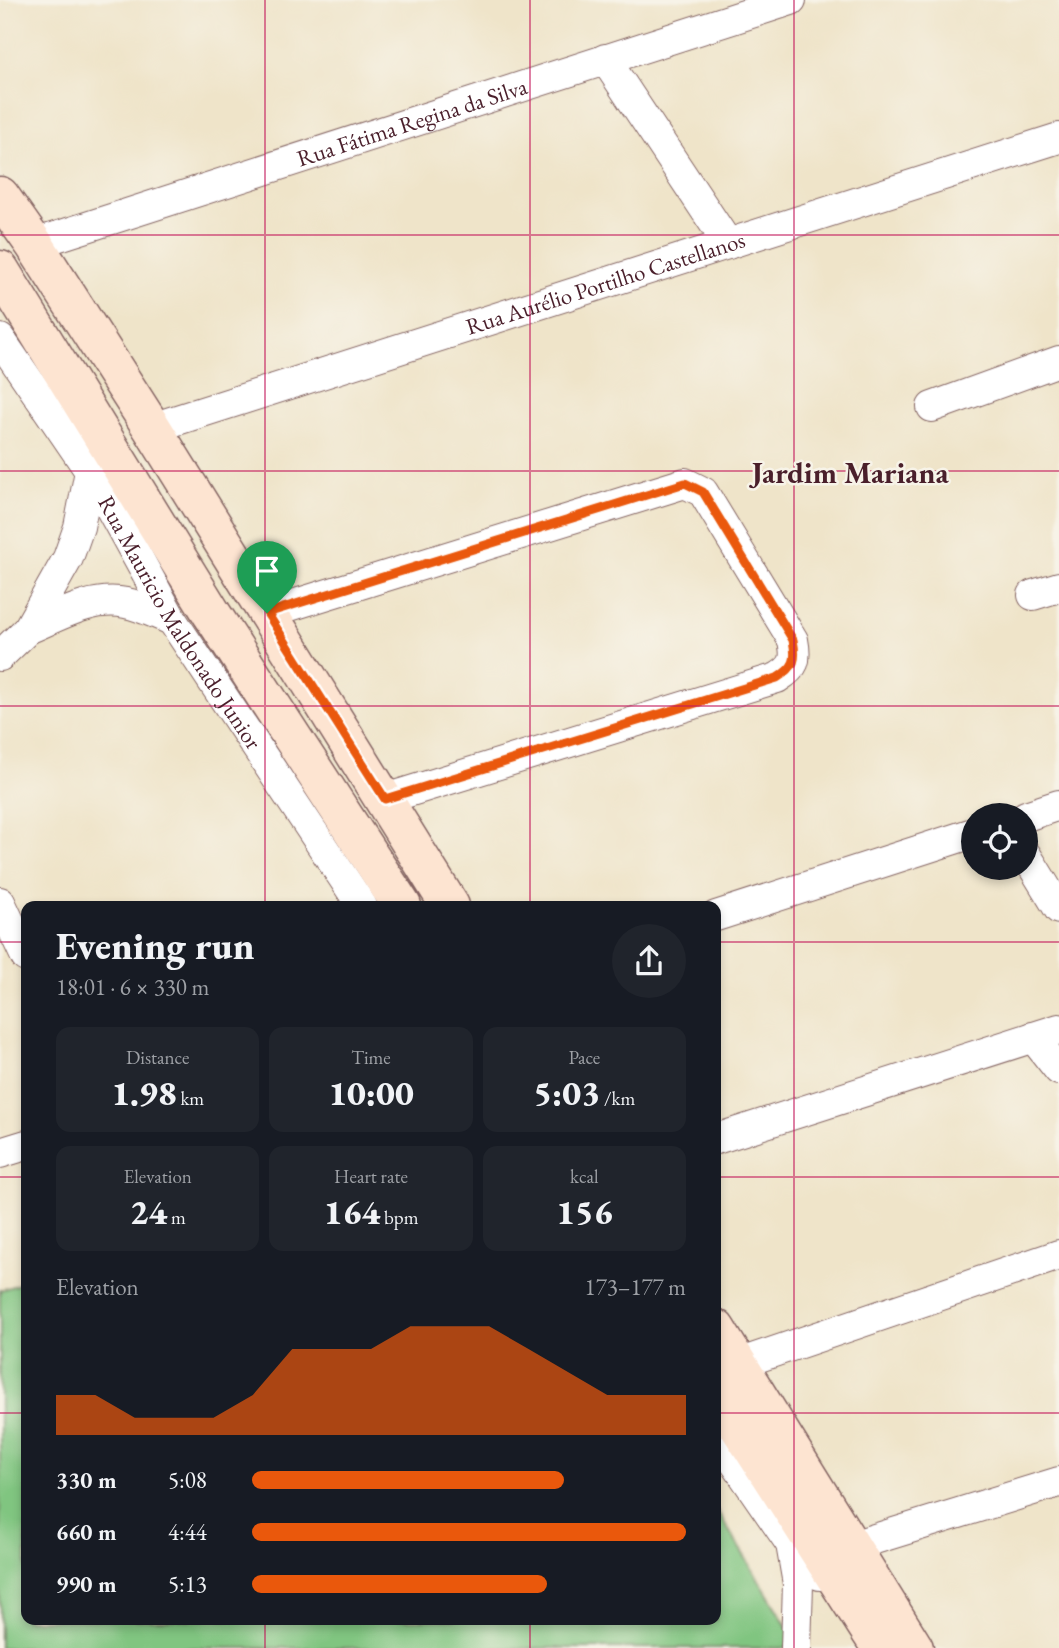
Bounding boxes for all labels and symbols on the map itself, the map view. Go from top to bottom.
street label: Rua Fátima Regina da Silva [293,71,532,173]
street label: Rua Aurélio Portilho Castellanos [462,224,749,342]
district label: Jardim Mariana [748,453,949,492]
street label: Rua Mauricio Maldonado Junior [91,490,269,755]
pin [237,541,297,613]

